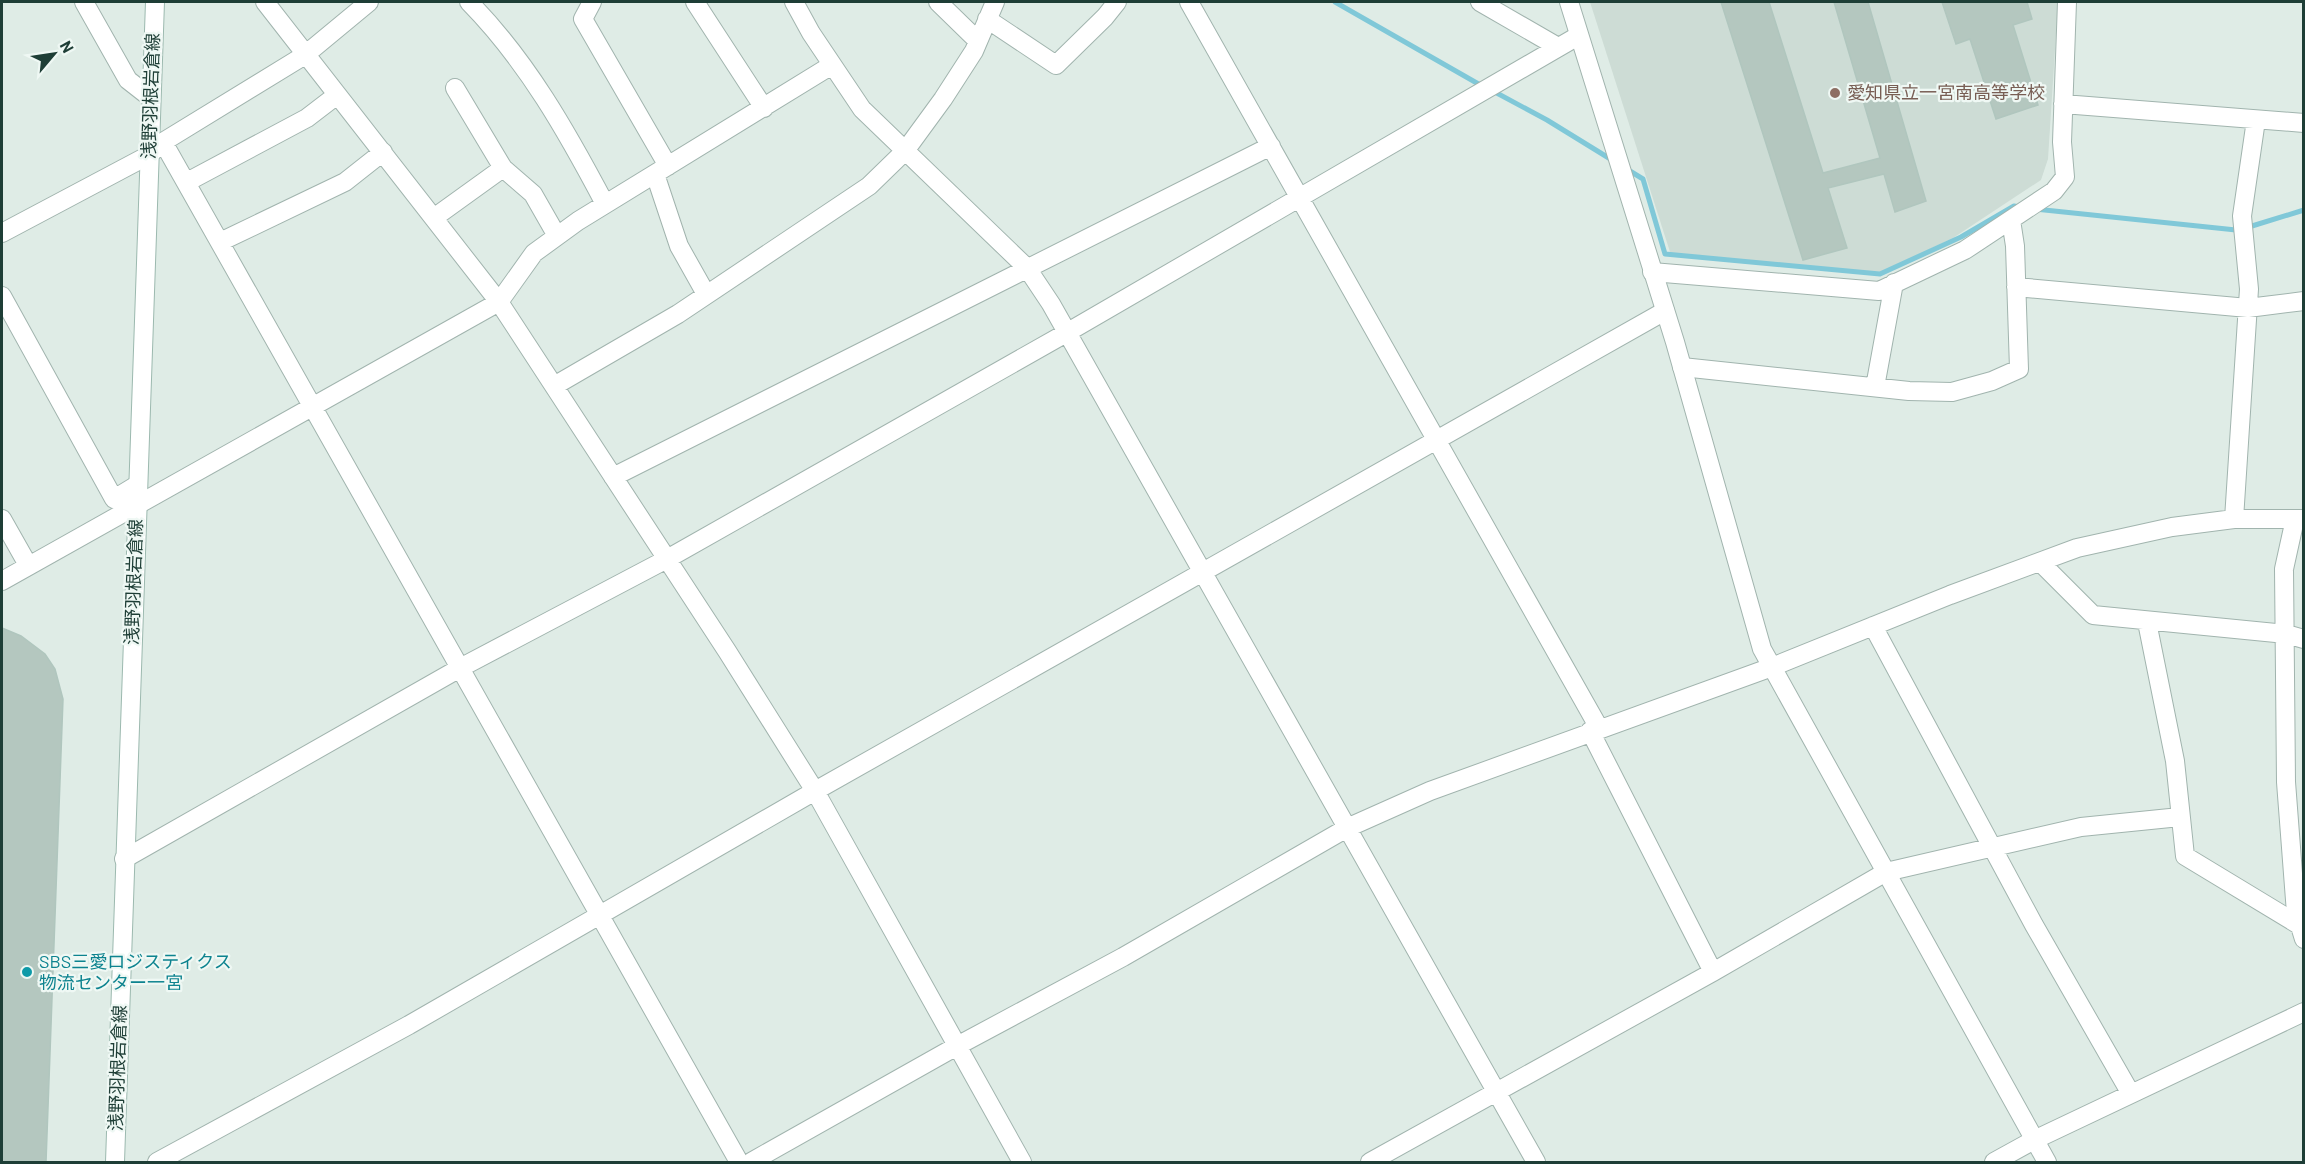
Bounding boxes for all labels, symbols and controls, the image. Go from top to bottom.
north arrow [24,24,84,84]
street label: 浅野羽根岩倉線 [137,33,163,159]
text: N [57,37,78,56]
place label: 愛知県立一宮南高等学校 [1847,81,2045,103]
marker: 愛知県立一宮南高等学校 [1828,86,1842,100]
street label: 浅野羽根岩倉線 [120,519,146,645]
place label: SBS三愛ロジスティクス 物流センター一宮 [39,950,232,993]
marker: SBS三愛ロジスティクス 物流センター一宮 [20,965,34,979]
street label: 浅野羽根岩倉線 [104,1005,130,1131]

